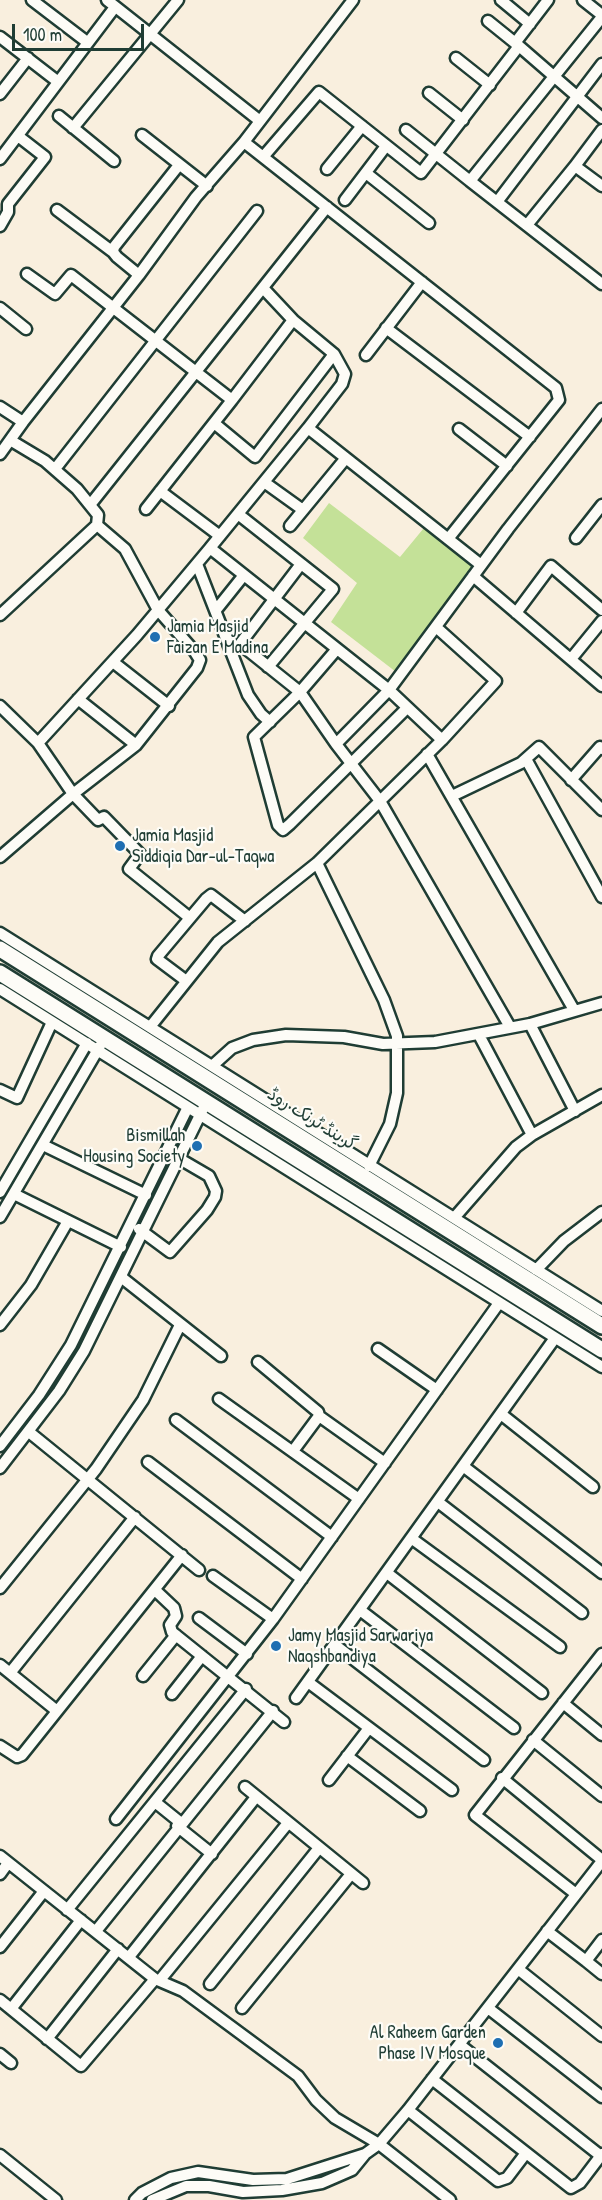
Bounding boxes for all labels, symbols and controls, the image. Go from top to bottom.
scale bar [15,12,147,50]
text: 100 m [23,22,62,47]
place label: Jamia Masjid Faizan E Madina [167,616,268,658]
marker: Jamia Masjid Faizan E Madina [148,630,162,644]
place label: Jamia Masjid Siddiqia Dar-ul-Taqwa [132,825,274,868]
marker: Jamia Masjid Siddiqia Dar-ul-Taqwa [113,839,127,853]
street label: گرینڈ ٹرنک روڈ [263,1084,361,1156]
place label: Bismillah Housing Society [83,1125,185,1168]
marker: Bismillah Housing Society [190,1139,204,1153]
place label: Jamy Masjid Sarwariya Naqshbandiya [288,1625,433,1668]
marker: Jamy Masjid Sarwariya Naqshbandiya [269,1639,283,1653]
place label: Al Raheem Garden Phase IV Mosque [370,2022,486,2064]
marker: Al Raheem Garden Phase IV Mosque [491,2036,505,2050]

